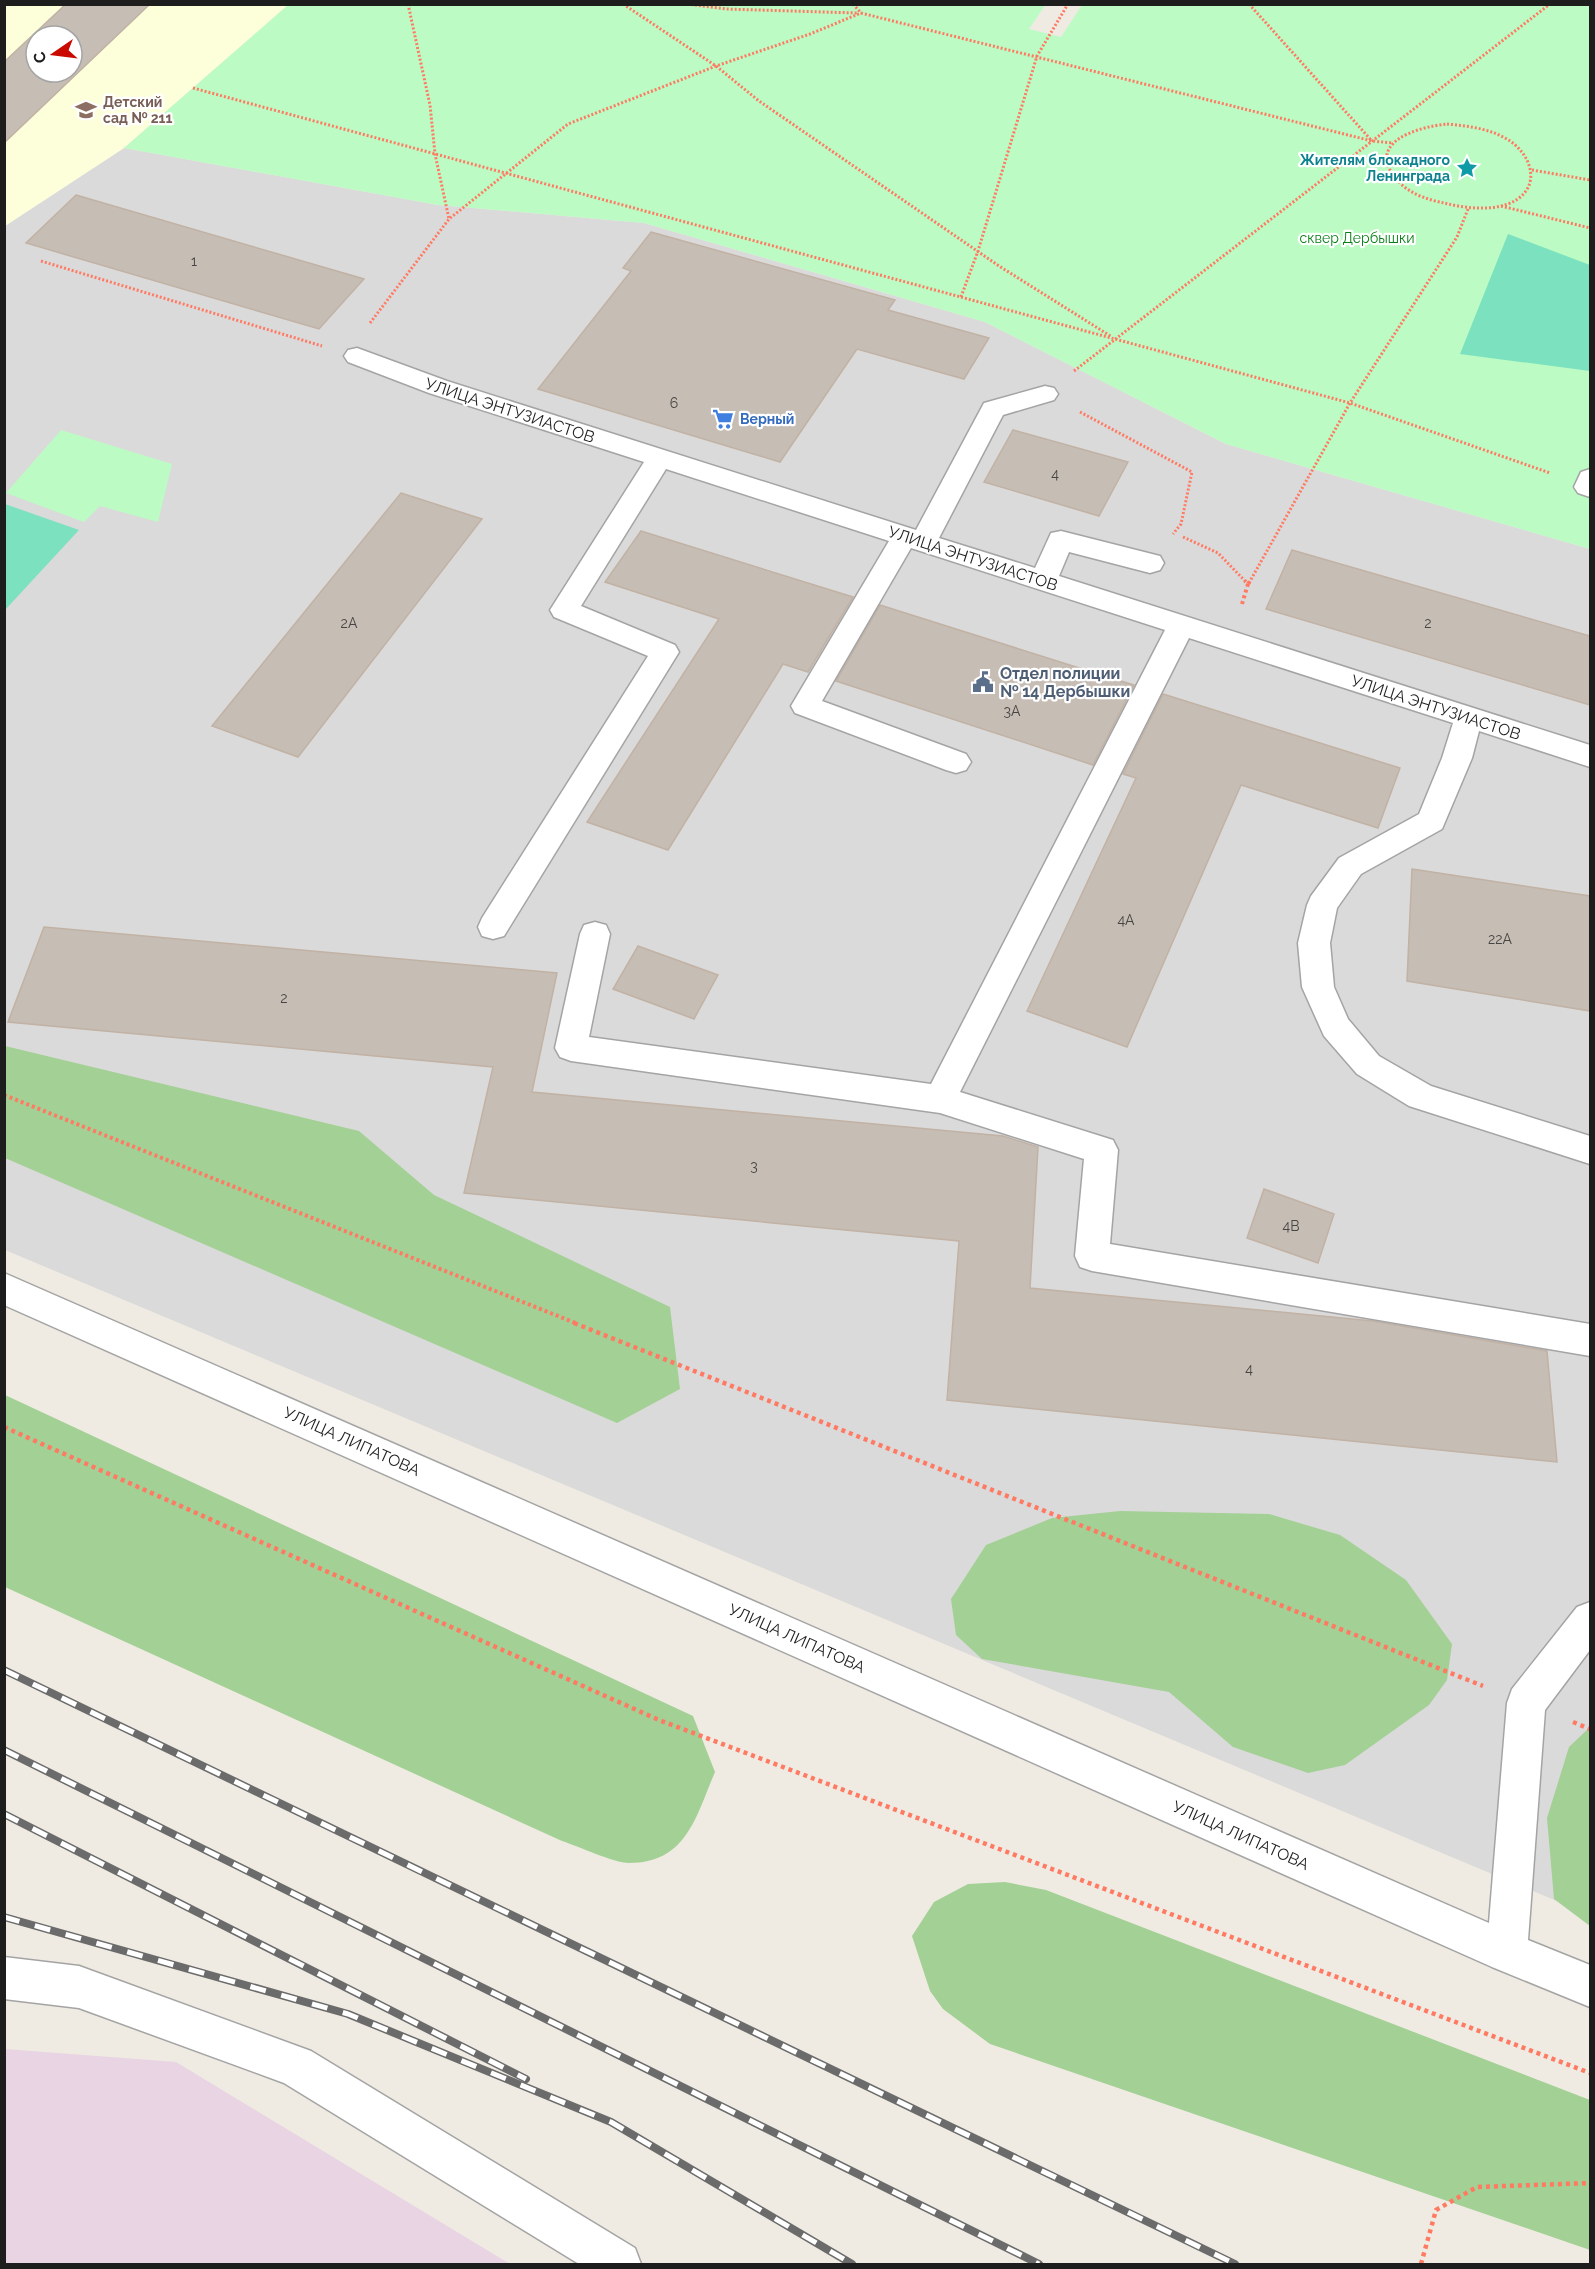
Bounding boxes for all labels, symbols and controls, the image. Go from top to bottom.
north arrow [24,24,84,84]
text: С [29,50,50,65]
place label: Детский сад № 211 [103,94,172,126]
school or university icon: Детский сад № 211 [74,98,98,122]
place label: Жителям блокадного Ленинграда [1300,152,1451,184]
place icon: Жителям блокадного Ленинграда [1455,156,1479,180]
park label: сквер Дербышки [1300,230,1415,246]
house number: 1 [191,253,197,269]
street label: УЛИЦА ЭНТУЗИАСТОВ [423,374,597,447]
house number: 6 [670,395,678,411]
supermarket icon: Верный [711,407,735,431]
place label: Верный [740,411,794,427]
house number: 4 [1051,466,1059,482]
street label: УЛИЦА ЭНТУЗИАСТОВ [886,522,1060,595]
house number: 2А [341,615,358,631]
house number: 2 [1424,615,1432,631]
place label: Отдел полиции № 14 Дербышки [1000,664,1130,701]
public building icon: Отдел полиции № 14 Дербышки [971,670,995,694]
street label: УЛИЦА ЭНТУЗИАСТОВ [1349,671,1523,744]
house number: 3А [1004,703,1021,719]
house number: 4А [1117,912,1135,928]
house number: 22А [1488,931,1513,947]
house number: 2 [280,990,288,1006]
house number: 3 [750,1158,758,1174]
house number: 4В [1283,1218,1299,1234]
house number: 4 [1245,1361,1253,1377]
street label: УЛИЦА ЛИПАТОВА [281,1403,423,1480]
street label: УЛИЦА ЛИПАТОВА [726,1600,868,1677]
street label: УЛИЦА ЛИПАТОВА [1170,1797,1312,1874]

